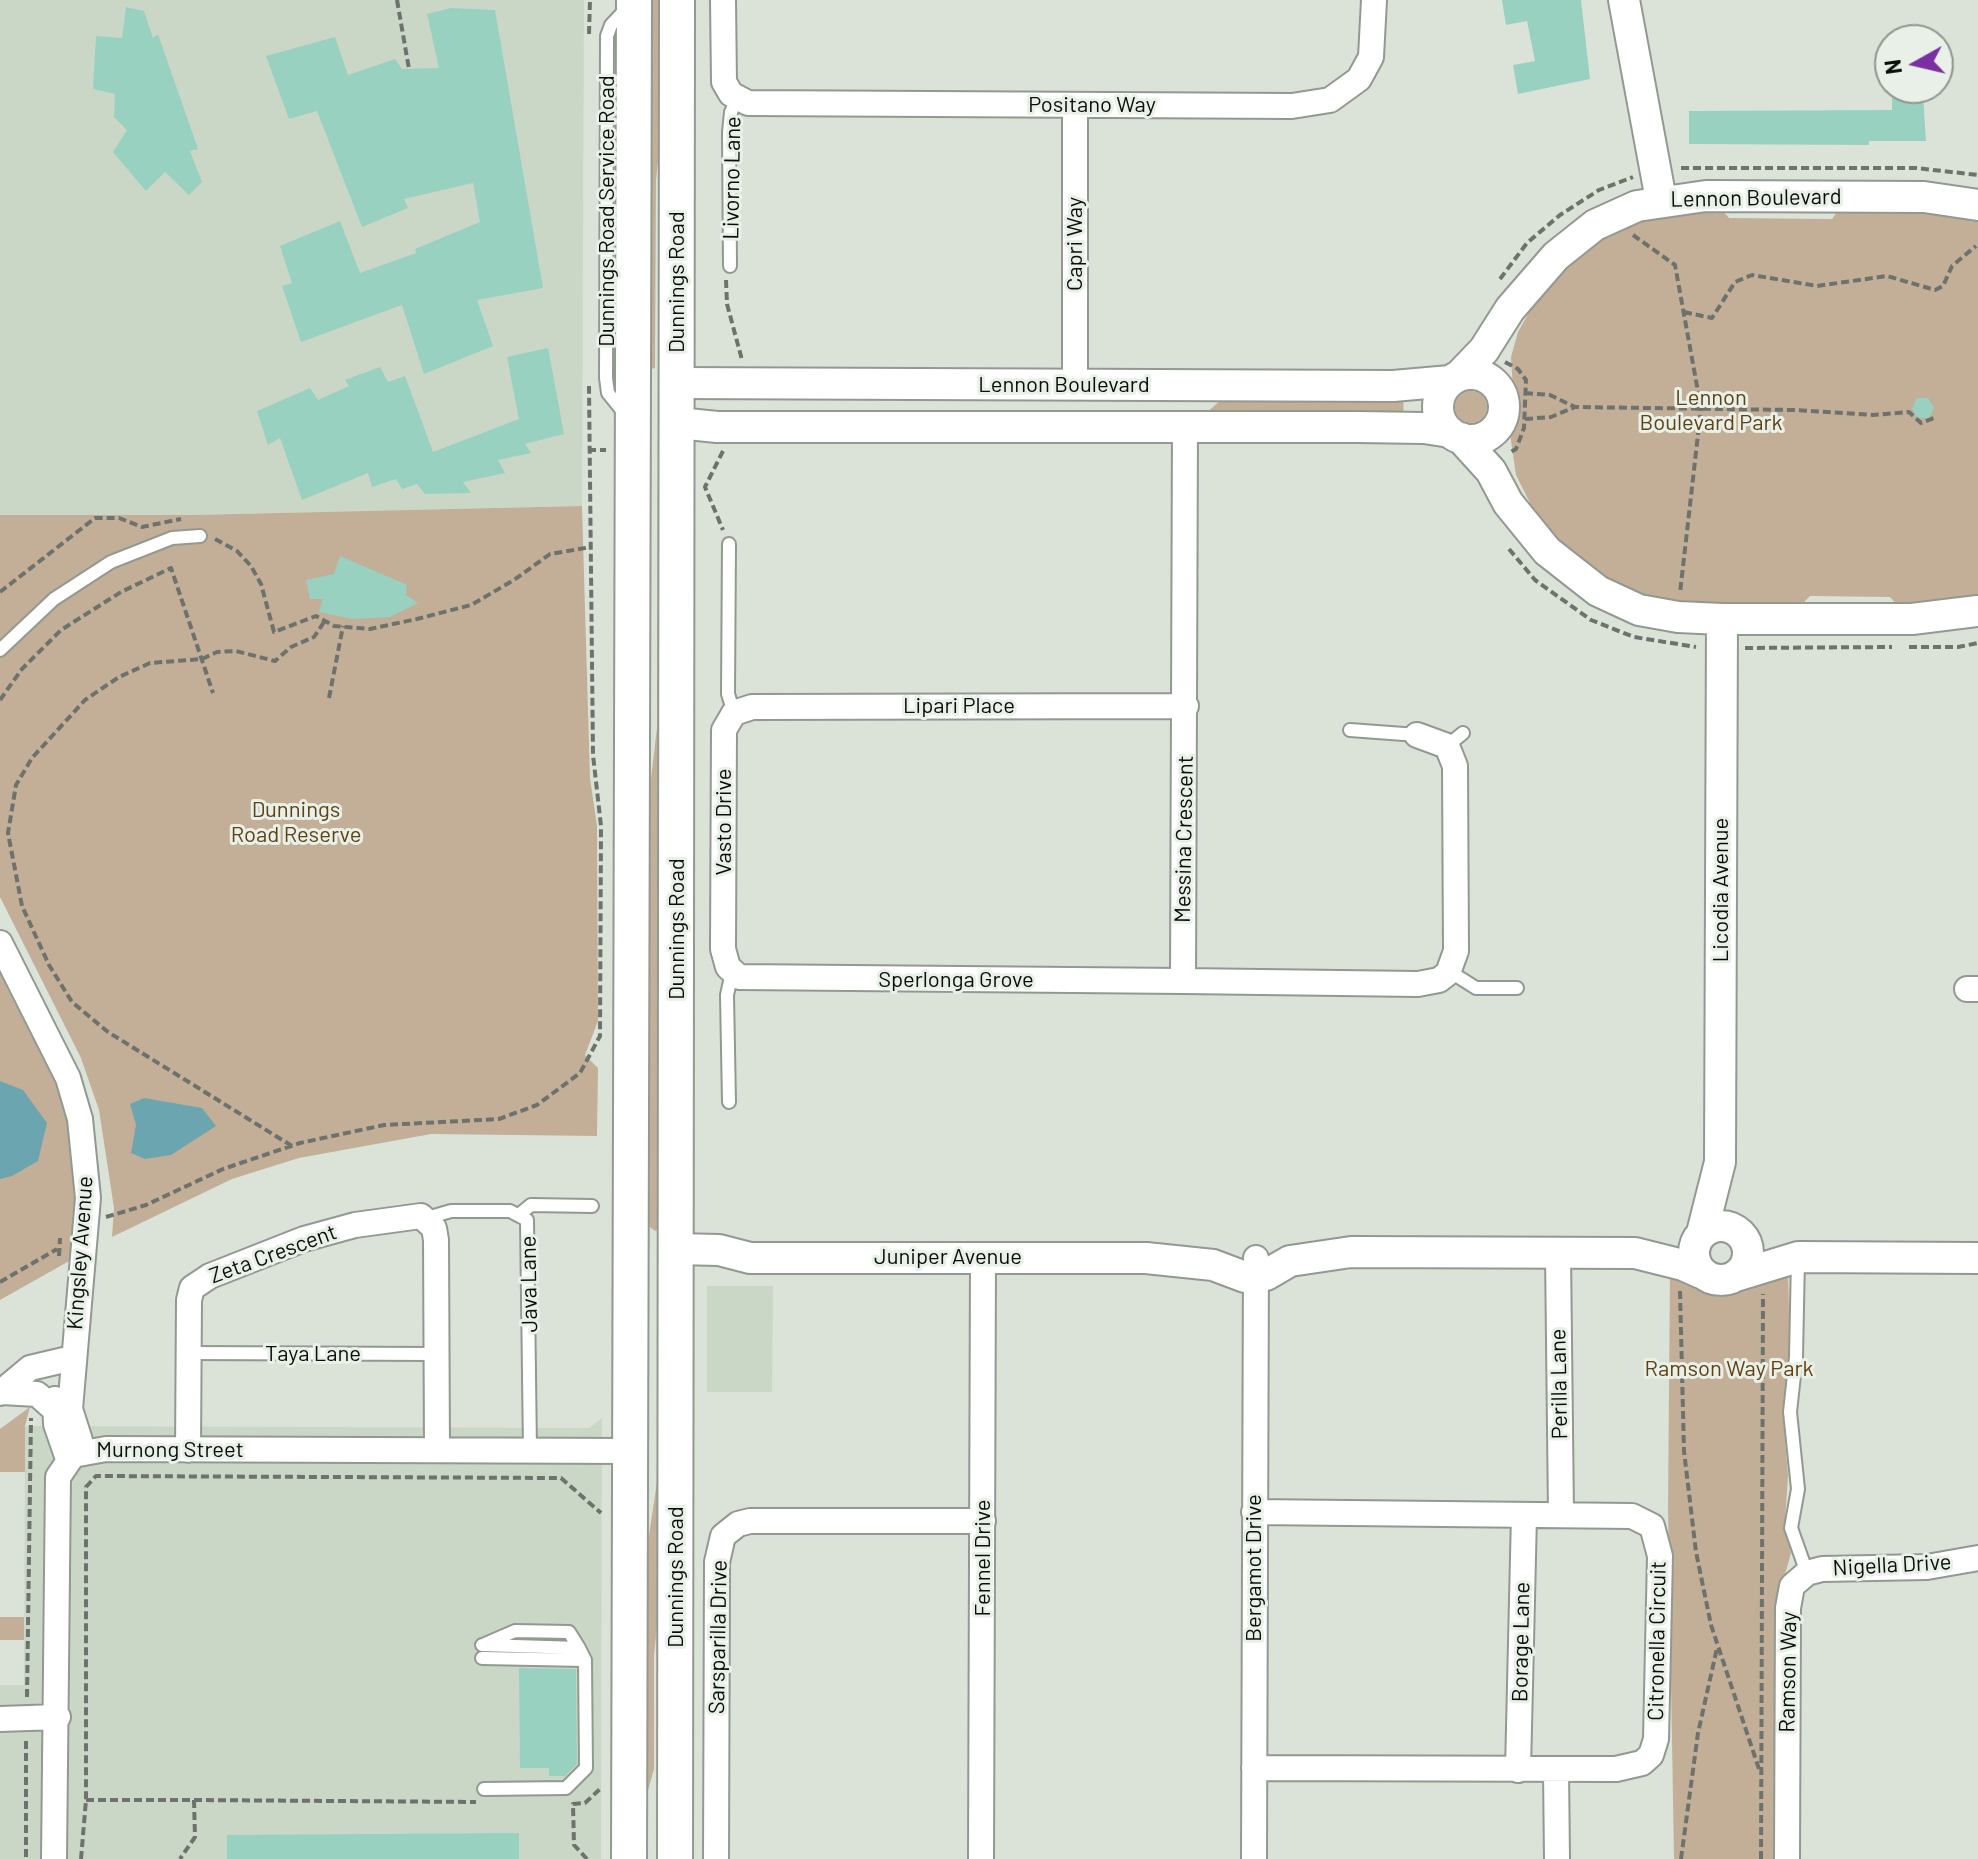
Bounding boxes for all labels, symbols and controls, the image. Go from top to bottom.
north arrow [1874,24,1954,104]
text: N [1878,58,1906,76]
street label: Dunnings Road Service Road [594,75,620,347]
street label: Positano Way [1028,92,1156,118]
street label: Livorno Lane [718,116,746,240]
street label: Lennon Boulevard [1670,183,1842,213]
street label: Capri Way [1062,197,1088,291]
street label: Dunnings Road [664,211,690,353]
street label: Lennon Boulevard [978,372,1150,398]
park label: Lennon Boulevard Park [1639,385,1783,436]
street label: Lipari Place [903,693,1015,719]
street label: Messina Crescent [1169,755,1199,923]
street label: Vasto Drive [711,769,737,875]
park label: Dunnings Road Reserve [231,797,361,848]
street label: Licodia Avenue [1708,818,1734,962]
street label: Dunnings Road [664,858,690,1000]
street label: Sperlonga Grove [878,967,1034,993]
street label: Kingsley Avenue [61,1175,99,1331]
street label: Zeta Crescent [206,1219,340,1289]
street label: Java Lane [515,1235,543,1333]
street label: Juniper Avenue [874,1244,1022,1270]
street label: Perilla Lane [1545,1328,1573,1440]
street label: Taya Lane [265,1341,361,1367]
park label: Ramson Way Park [1645,1356,1813,1382]
street label: Murnong Street [96,1437,244,1463]
street label: Bergamot Drive [1241,1494,1267,1642]
street label: Fennel Drive [970,1499,996,1617]
street label: Dunnings Road [663,1506,689,1648]
street label: Nigella Drive [1832,1549,1952,1581]
street label: Sarsparilla Drive [703,1560,733,1714]
street label: Citronella Circuit [1642,1561,1672,1721]
street label: Borage Lane [1507,1582,1535,1702]
street label: Ramson Way [1774,1611,1802,1733]

